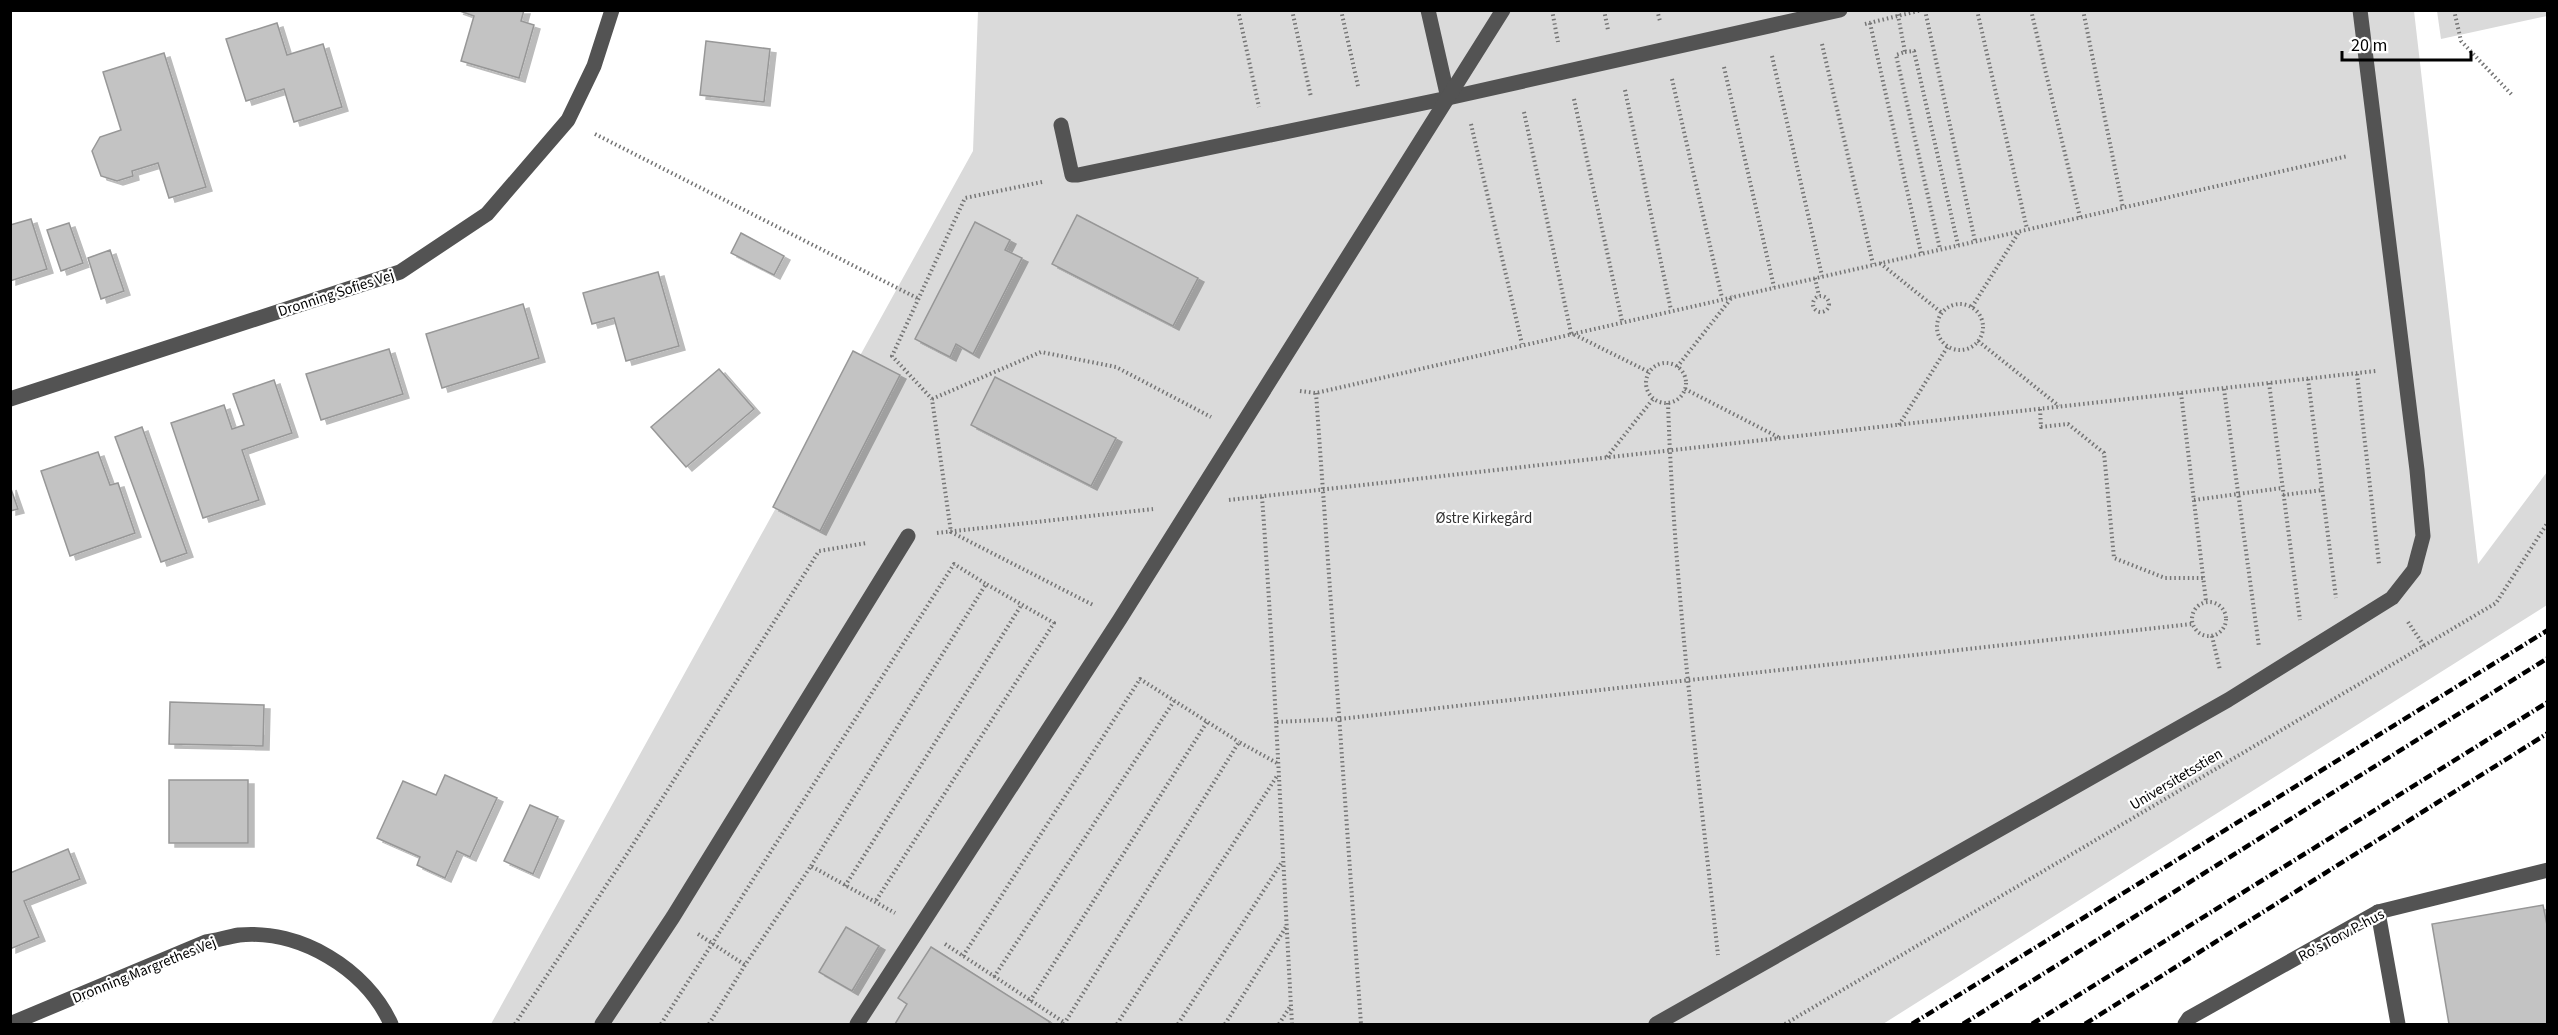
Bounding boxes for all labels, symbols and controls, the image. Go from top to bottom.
scale bar [2342,24,2471,62]
text: 20 m [2351,33,2387,58]
street label: Dronning Sofies Vej [275,265,397,322]
park label: Østre Kirkegård [1436,508,1532,529]
street label: Universitetsstien [2126,743,2227,815]
street label: Ro's Torv P-hus [2294,904,2388,967]
street label: Dronning Margrethes Vej [69,932,219,1009]

